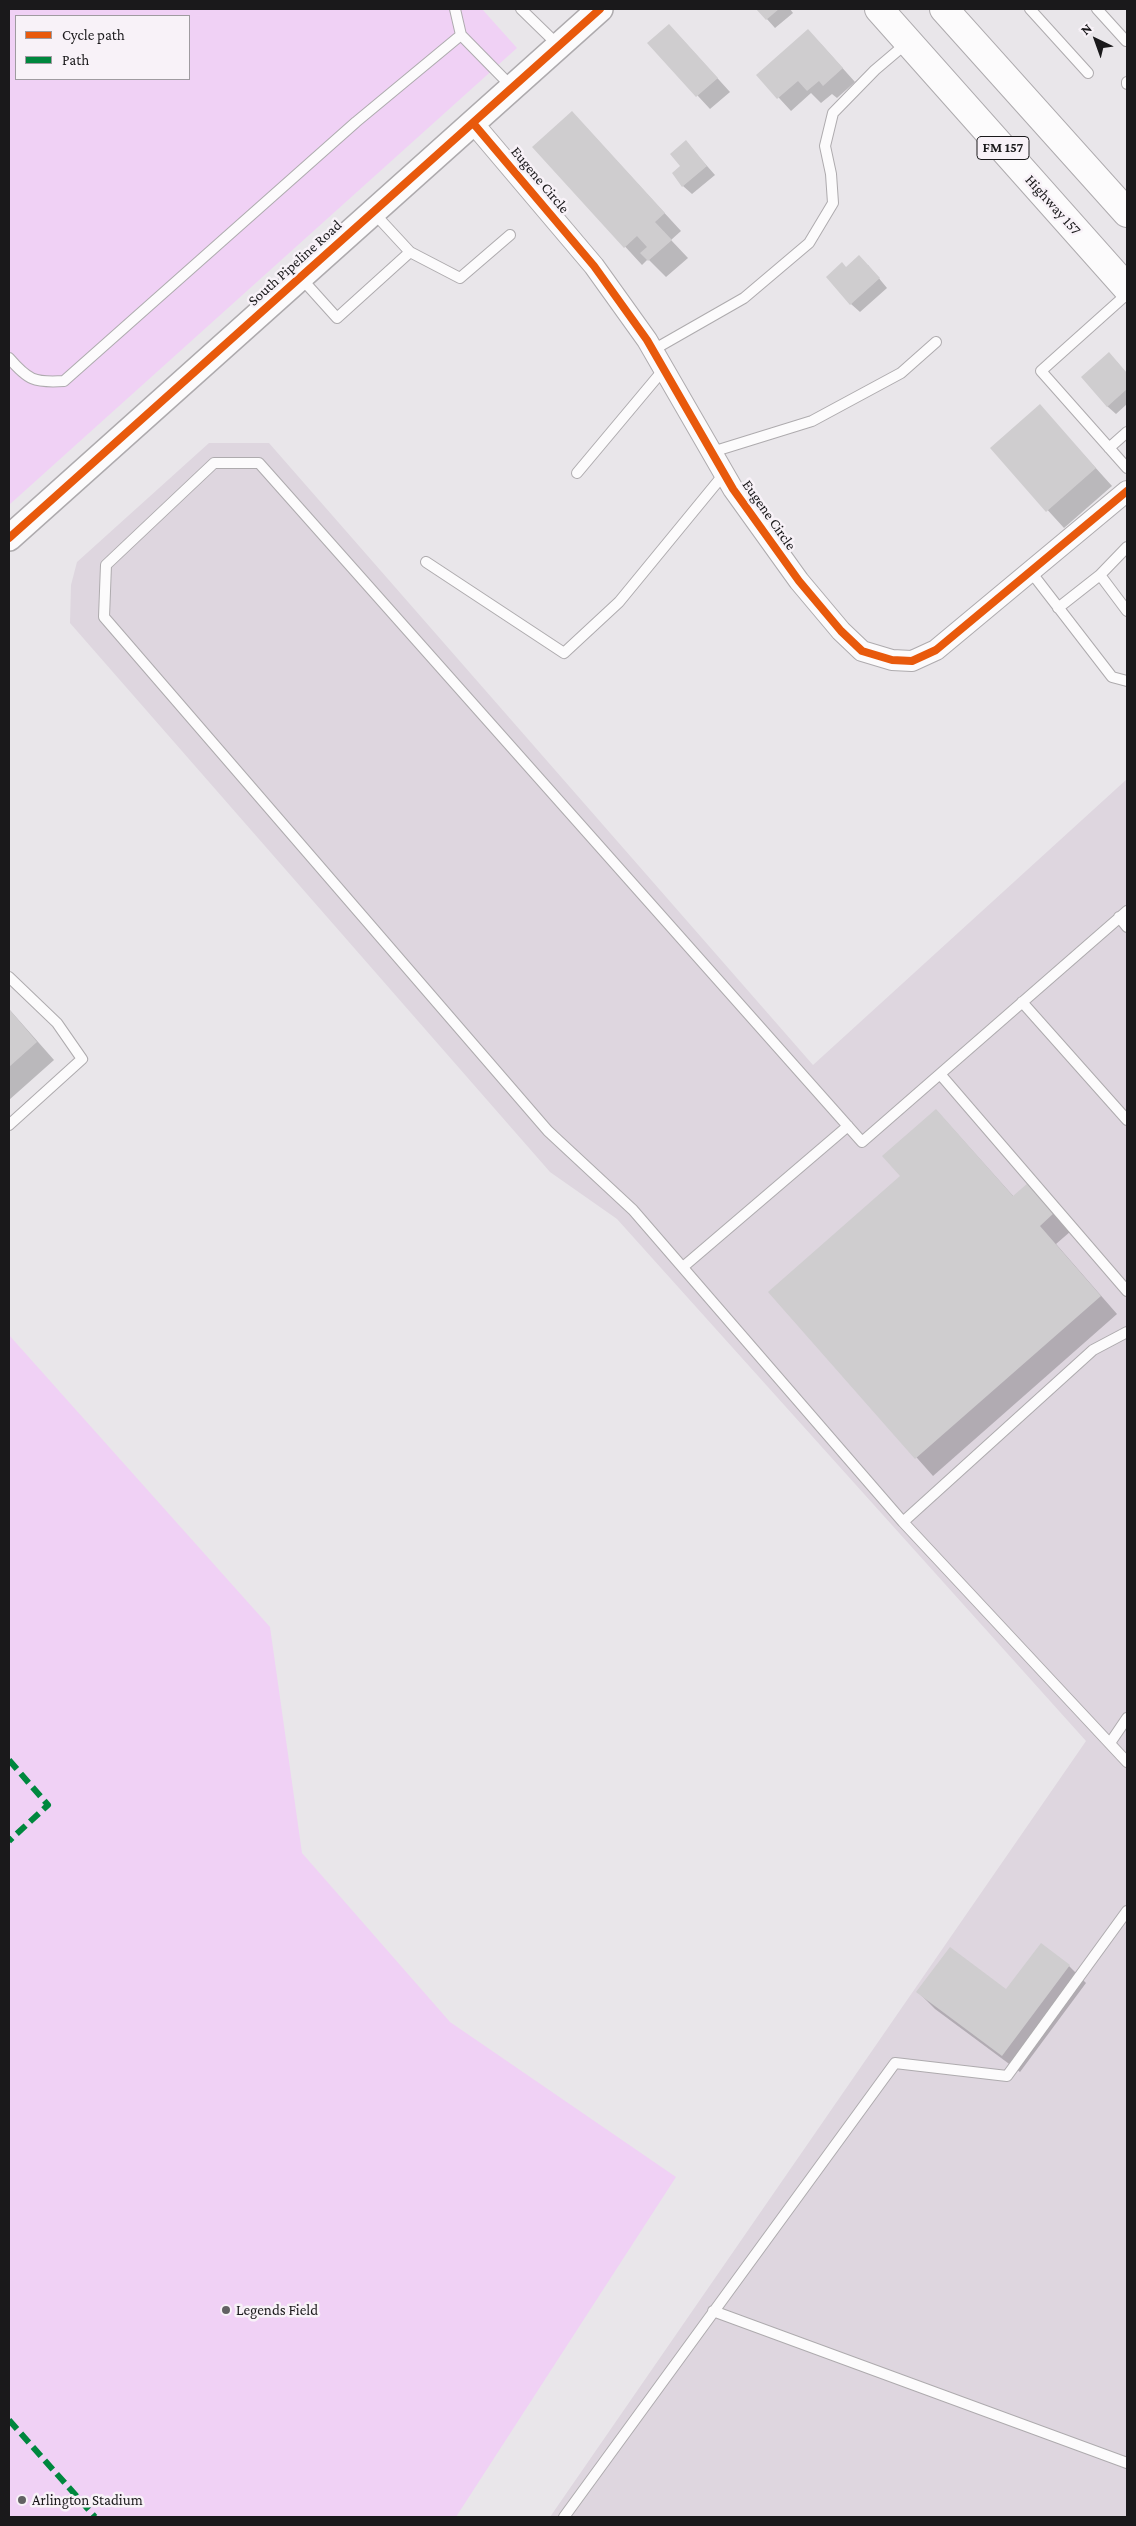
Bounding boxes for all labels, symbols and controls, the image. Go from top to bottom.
legend [15,15,190,80]
north arrow [1071,15,1121,65]
text: N [1077,20,1095,38]
text: Cycle path [62,27,125,43]
text: Path [62,52,89,68]
road number: FM 157 [977,136,1029,160]
street label: Eugene Circle [507,143,573,217]
street label: Highway 157 [1021,171,1085,239]
street label: South Pipeline Road [244,216,346,310]
street label: Eugene Circle [738,476,800,554]
place label: Legends Field [236,2301,318,2319]
marker: Legends Field [220,2304,232,2316]
place label: Arlington Stadium [32,2491,143,2509]
marker: Arlington Stadium [16,2494,28,2506]

